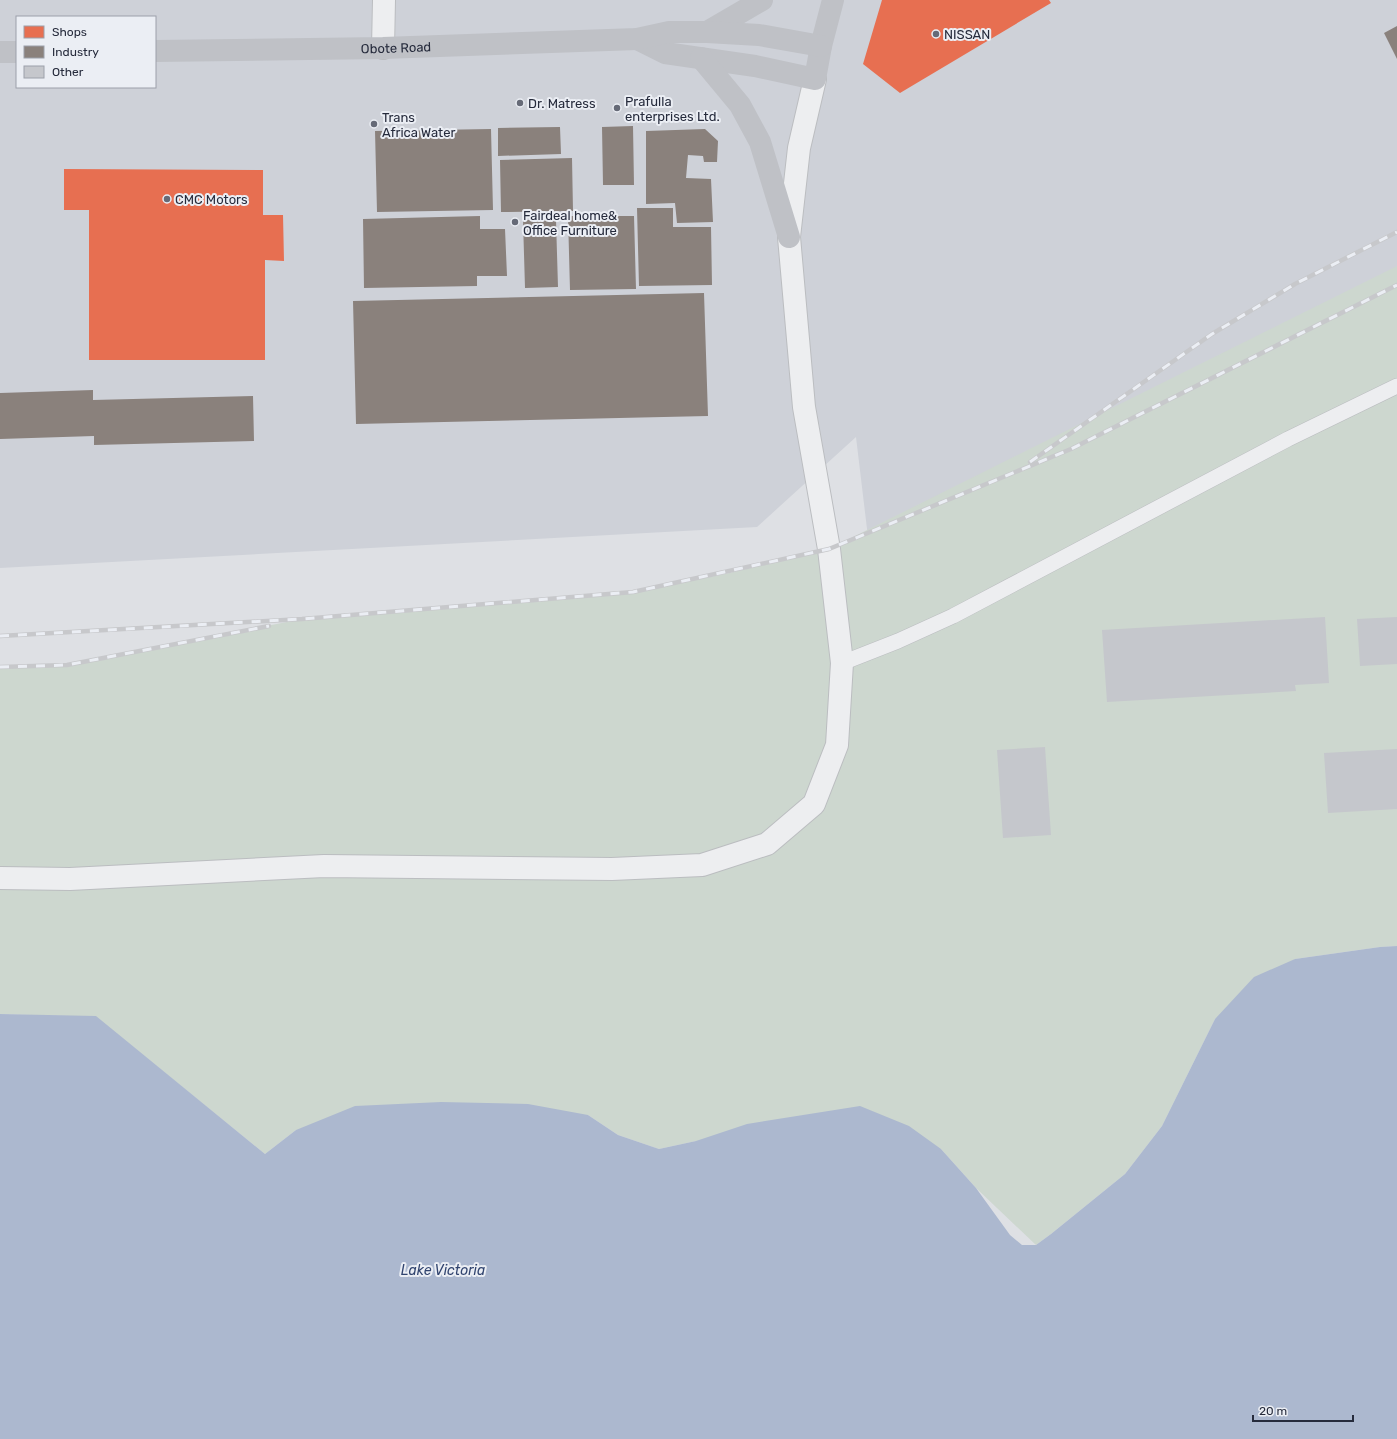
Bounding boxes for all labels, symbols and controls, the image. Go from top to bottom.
legend [16,16,156,88]
text: Shops [52,25,87,39]
place label: NISSAN [944,27,990,42]
marker: NISSAN [931,29,941,39]
street label: Obote Road [361,39,431,56]
text: Industry [52,45,99,59]
text: Other [52,65,84,79]
place label: Prafulla enterprises Ltd. [625,94,720,124]
place label: Dr. Matress [528,96,596,111]
marker: Dr. Matress [515,98,525,108]
marker: Prafulla enterprises Ltd. [612,103,622,113]
place label: Trans Africa Water [382,110,455,140]
marker: Trans Africa Water [369,119,379,129]
place label: CMC Motors [175,192,248,207]
marker: CMC Motors [162,194,172,204]
place label: Fairdeal home& Office Furniture [523,208,617,238]
marker: Fairdeal home& Office Furniture [510,217,520,227]
water label: Lake Victoria [401,1262,485,1279]
scale bar [1253,1397,1353,1423]
text: 20 m [1259,1404,1287,1418]

